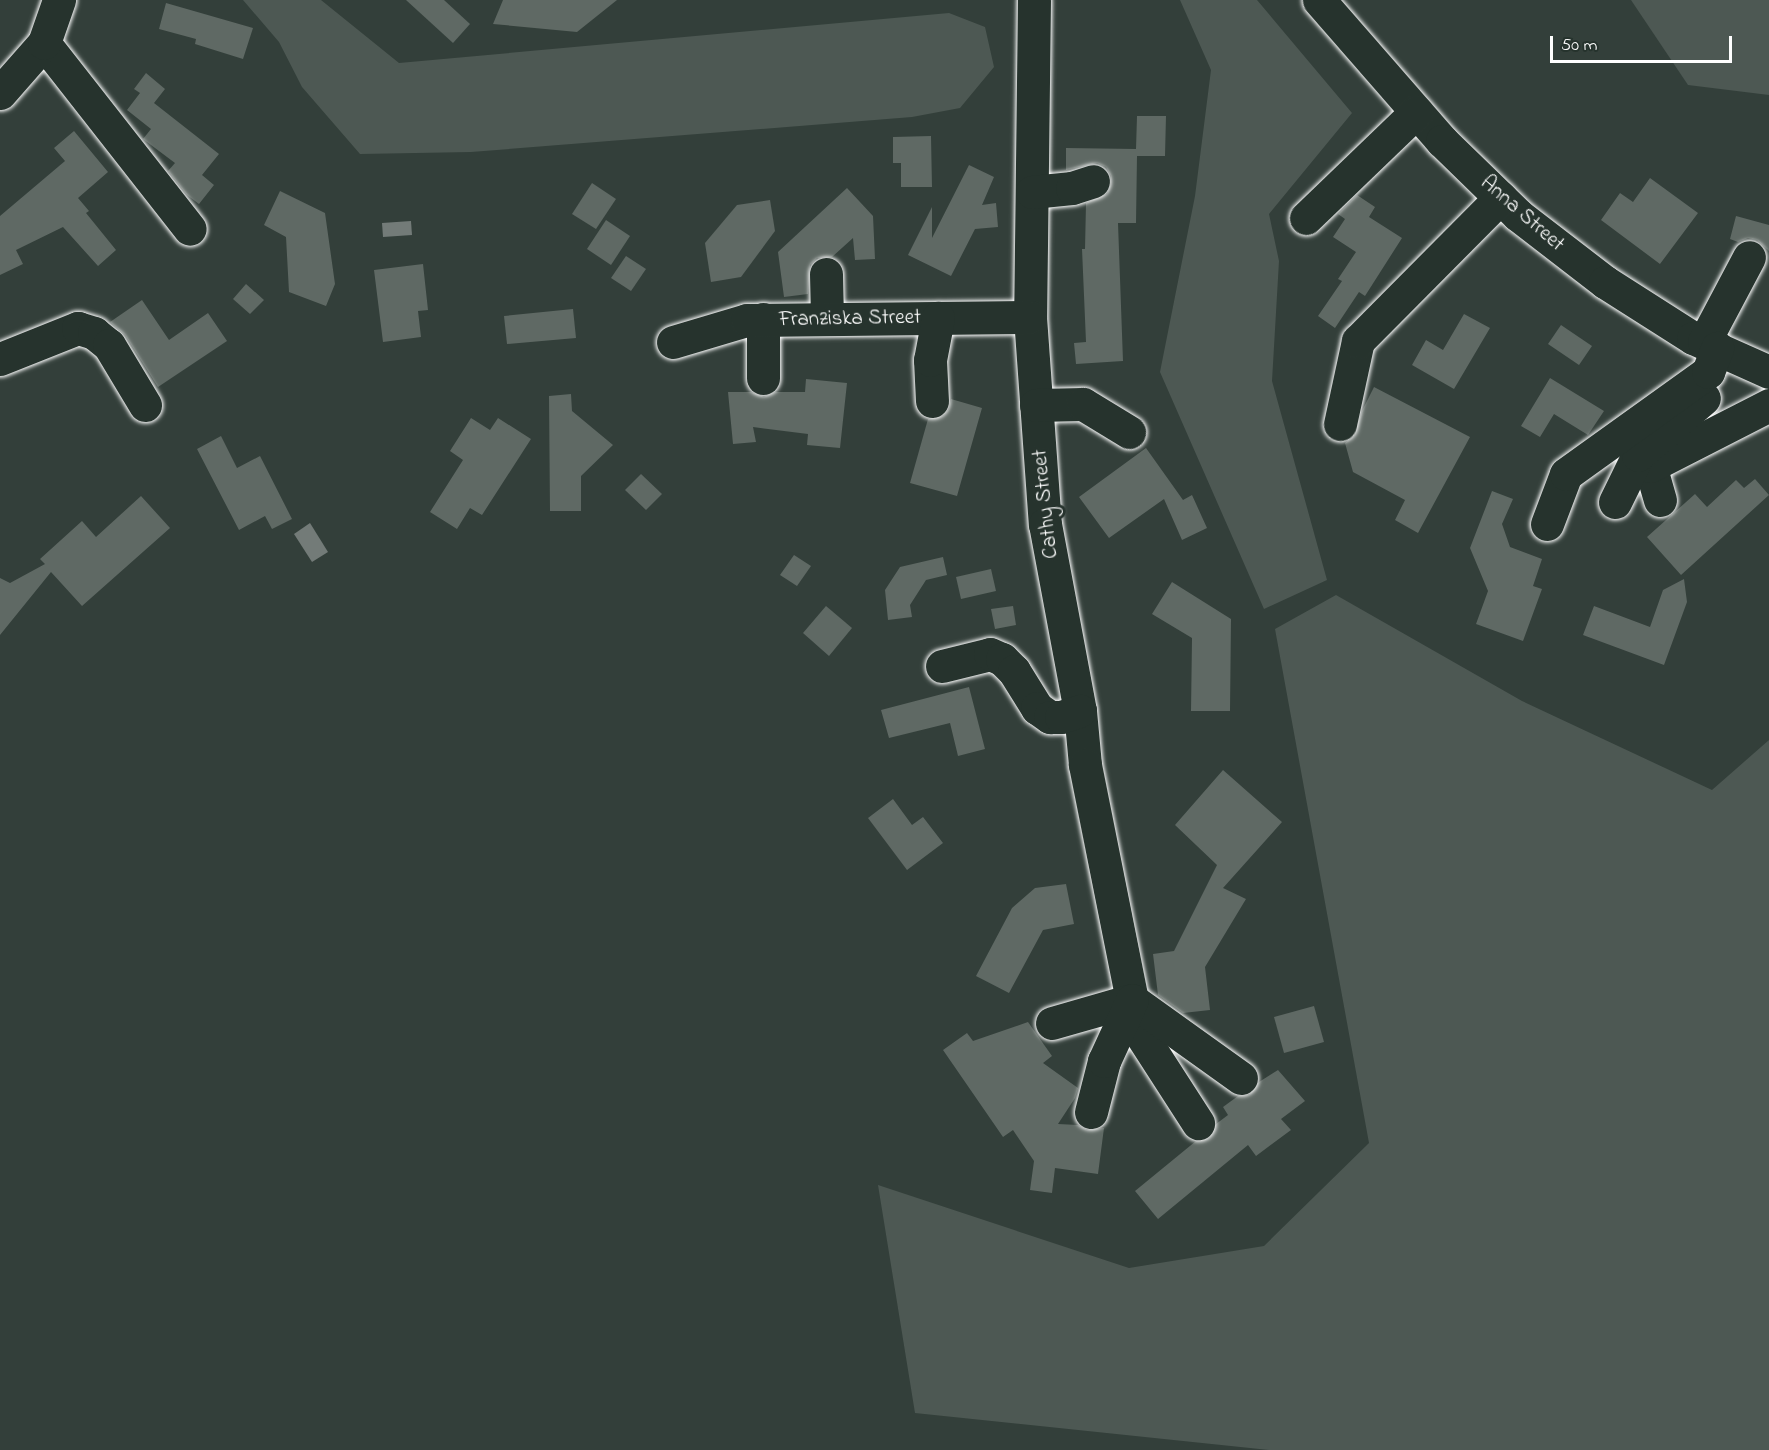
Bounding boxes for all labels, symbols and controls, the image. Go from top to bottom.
scale bar [1553,24,1734,62]
text: 50 m [1561,33,1598,59]
street label: Anna Street [1475,171,1569,257]
street label: Franziska Street [779,305,921,333]
street label: Cathy Street [1028,448,1064,560]

